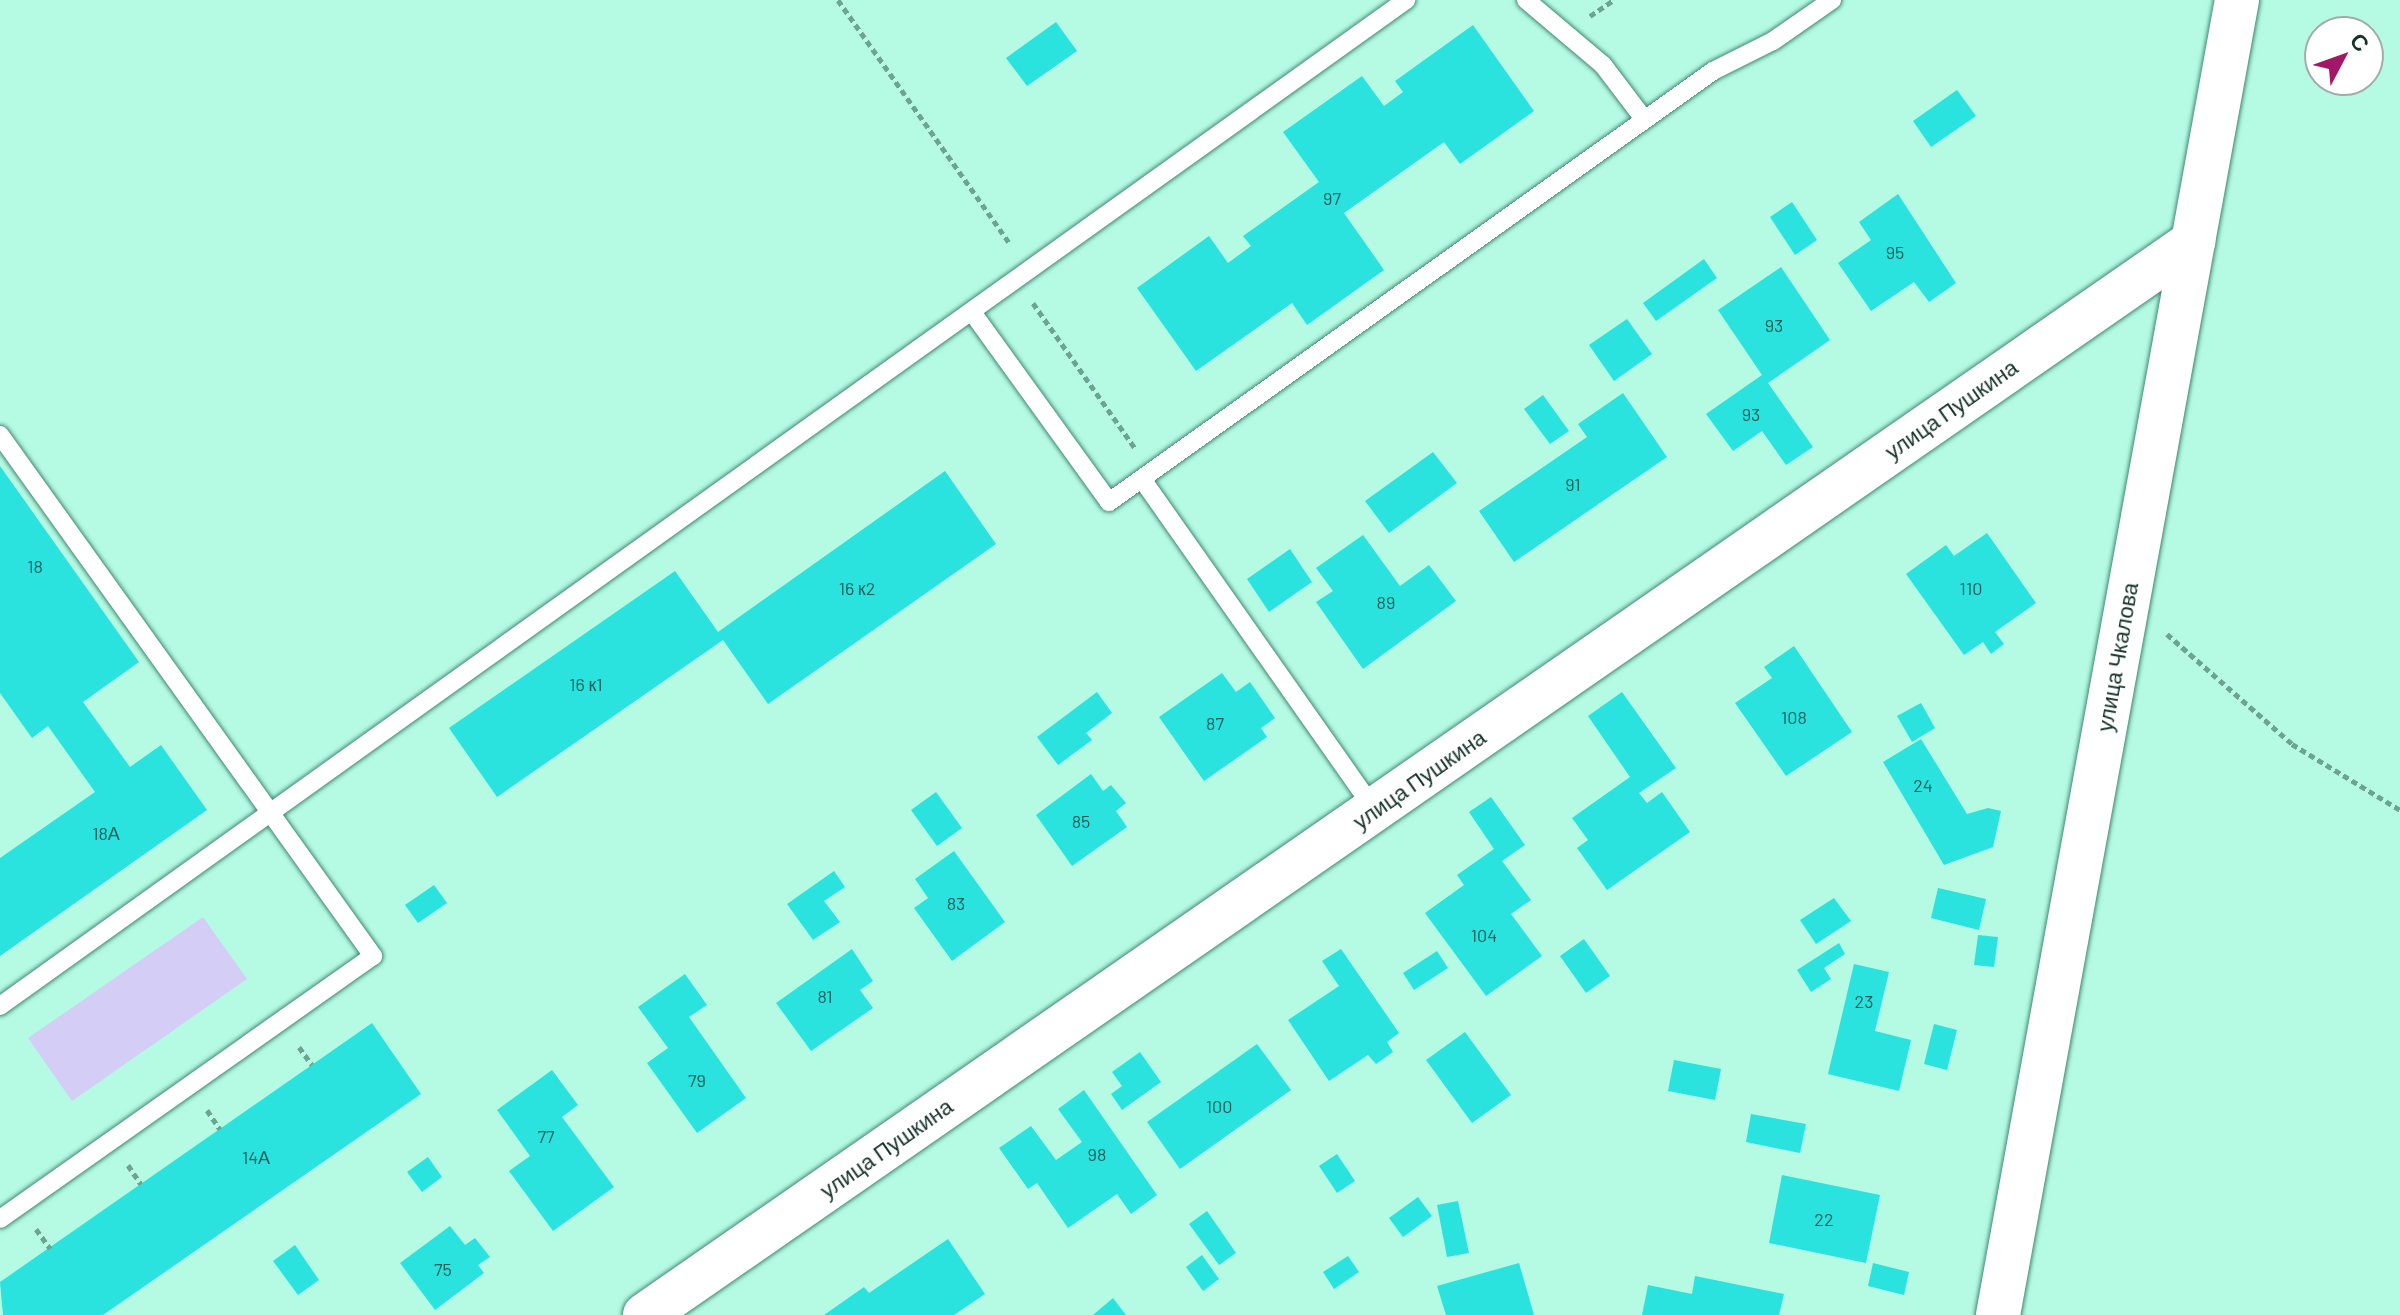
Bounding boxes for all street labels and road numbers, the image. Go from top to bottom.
street label: улица Пушкина [1880,354,2022,464]
street label: улица Чкалова [2091,580,2143,734]
street label: улица Пушкина [1348,724,1490,834]
street label: улица Пушкина [815,1093,957,1203]

